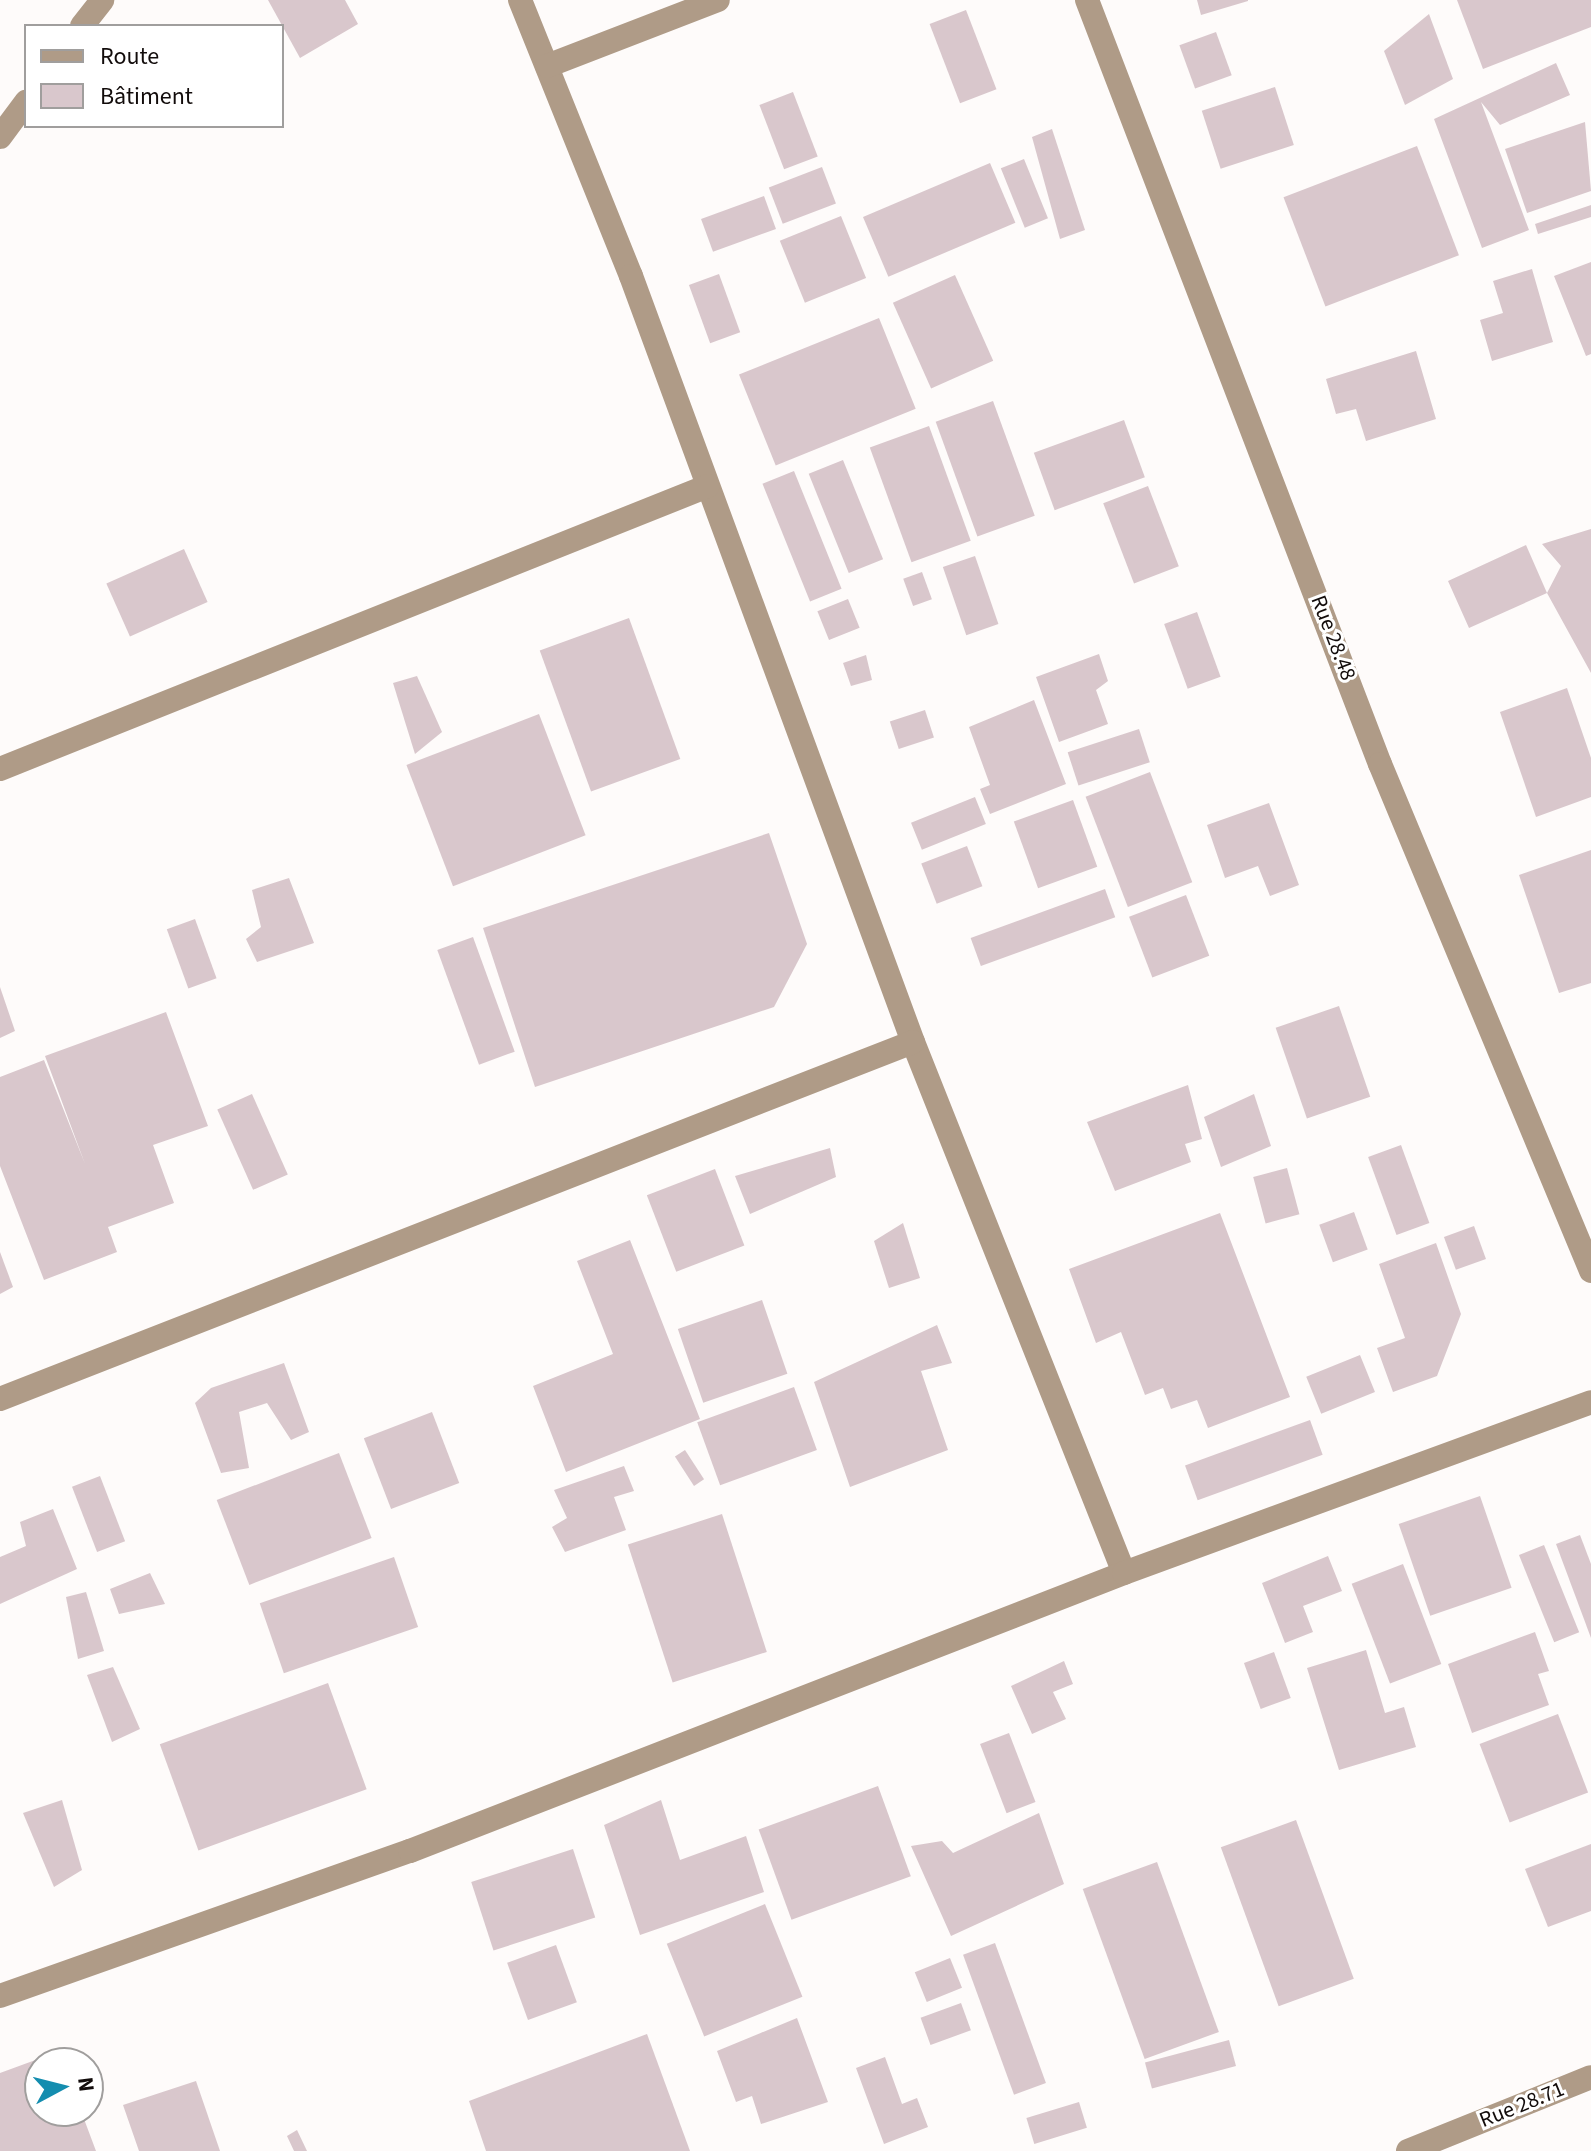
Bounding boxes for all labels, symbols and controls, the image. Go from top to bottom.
legend [24,24,284,128]
text: Route [100,39,159,74]
text: Bâtiment [100,79,193,114]
street label: Rue 28.48 [1305,592,1361,684]
north arrow [24,2047,104,2127]
text: N [69,2075,103,2094]
street label: Rue 28.71 [1476,2076,1568,2134]

